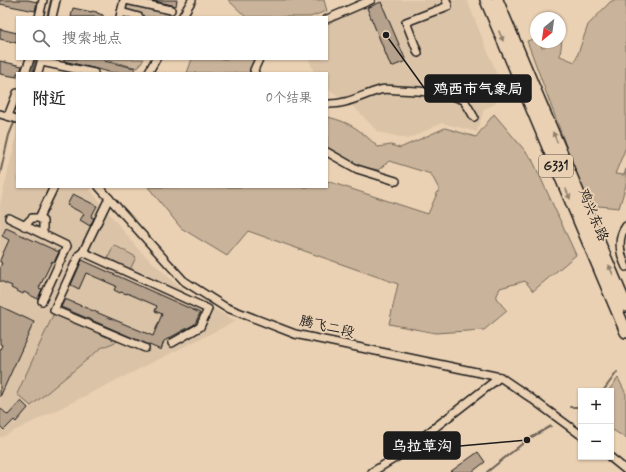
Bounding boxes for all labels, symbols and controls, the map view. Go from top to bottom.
north arrow [530,12,566,48]
search box [16,16,328,60]
icon: search [30,27,52,49]
text: 搜索地点 [62,29,122,49]
one-way arrow [498,30,504,41]
callout: 鸡西市气象局 [425,75,531,102]
text: 鸡西市气象局 [433,80,523,100]
text: 附近 [32,88,66,110]
text: 0个结果 [266,90,312,107]
one-way arrow [552,132,558,143]
road number: G331 [539,155,573,177]
street label: 鸡兴东路 [574,186,612,244]
one-way arrow [565,189,571,200]
one-way arrow [608,265,614,276]
street label: 腾飞二段 [298,312,356,342]
map controls [578,388,614,460]
button: + [578,388,614,424]
button: − [578,424,614,460]
callout: 乌拉草沟 [384,432,460,459]
text: 乌拉草沟 [392,437,452,457]

